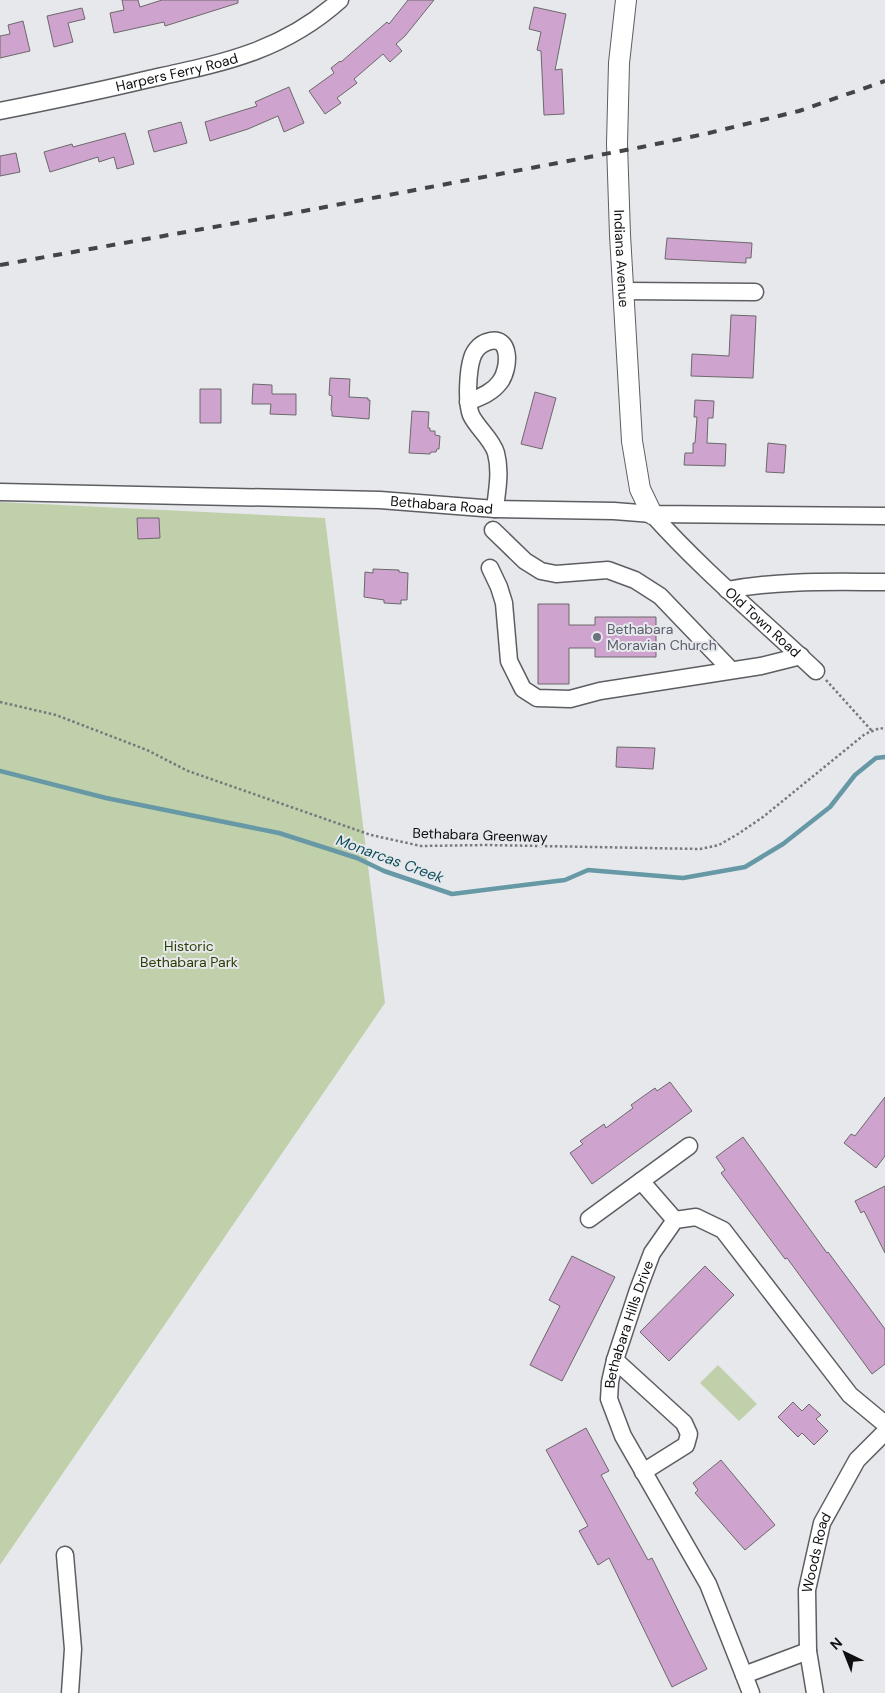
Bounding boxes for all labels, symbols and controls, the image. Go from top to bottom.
street label: Harpers Ferry Road [114,49,240,95]
street label: Indiana Avenue [610,209,633,308]
street label: Bethabara Road [390,492,494,518]
street label: Old Town Road [721,583,805,661]
place label: Bethabara Moravian Church [607,620,717,654]
marker: Bethabara Moravian Church [591,631,603,643]
street label: Bethabara Greenway [412,824,548,846]
water label: Monarcas Creek [333,830,447,888]
park label: Historic Bethabara Park [140,937,238,971]
street label: Bethabara Hills Drive [601,1258,657,1389]
street label: Woods Road [798,1509,835,1594]
north arrow [820,1628,870,1678]
text: N [826,1633,846,1654]

